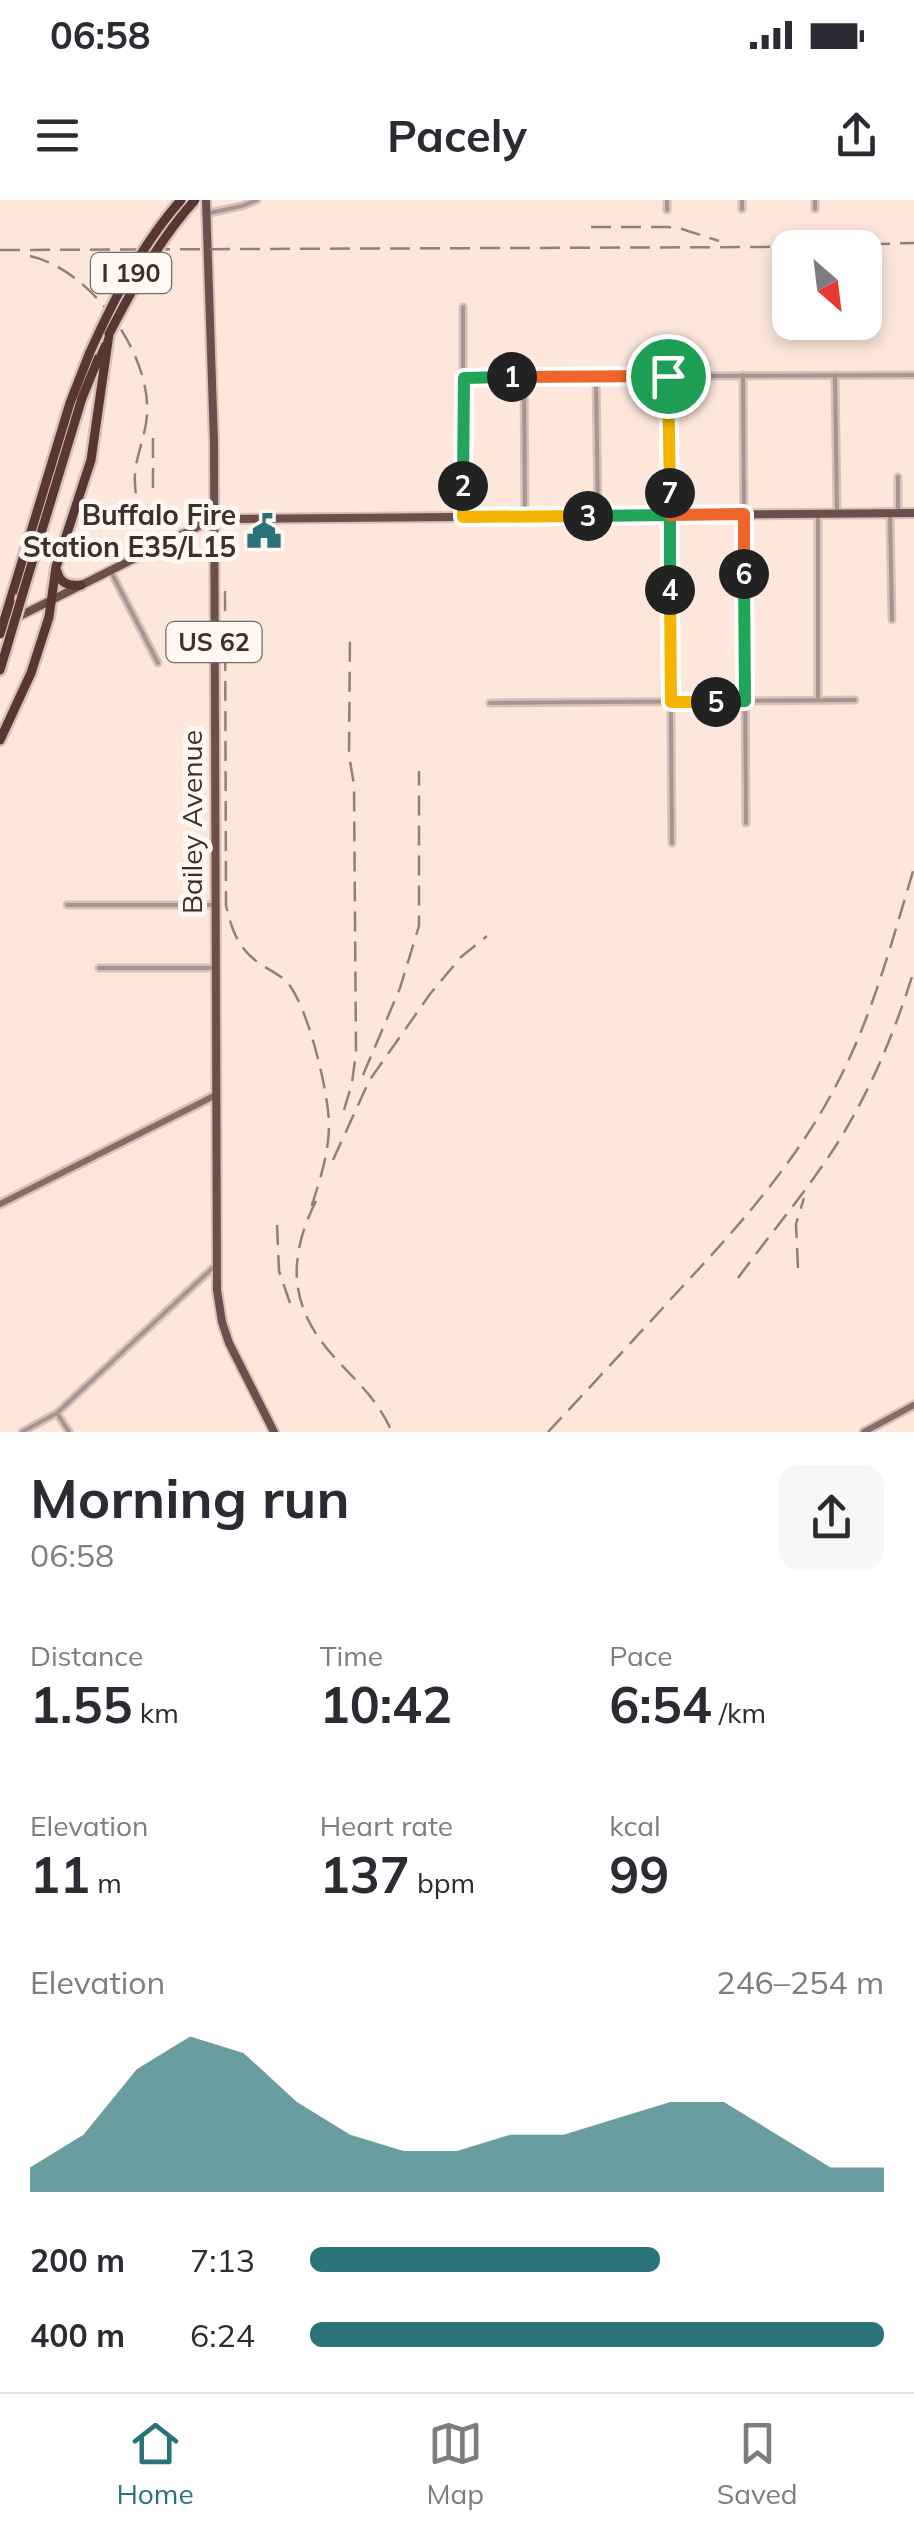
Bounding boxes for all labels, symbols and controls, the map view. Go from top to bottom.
text: 06:58 [50,11,151,59]
text: Pacely [387,107,527,163]
icon: menu [30,108,85,163]
icon: share [829,108,884,163]
north arrow [772,230,882,340]
map controls [772,230,882,340]
road number: I 190 [91,253,171,293]
pin [626,334,711,419]
icon: arrive [641,349,696,404]
pin: 1 [487,352,537,402]
text: 1 [504,359,520,394]
pin: 2 [438,461,488,511]
text: 2 [455,468,471,503]
pin: 7 [645,468,695,518]
text: 7 [662,475,678,510]
pin: 3 [563,491,613,541]
place label: Buffalo Fire Station E35/L15 [23,497,236,564]
text: 3 [580,498,596,533]
public building icon: Buffalo Fire Station E35/L15 [245,512,283,550]
pin: 6 [719,549,769,599]
text: 6 [736,556,752,591]
pin: 4 [645,565,695,615]
text: 4 [662,572,678,607]
road number: US 62 [166,622,262,662]
pin: 5 [691,677,741,727]
text: 5 [708,684,724,719]
street label: Bailey Avenue [174,730,209,914]
text: Morning run [30,1463,350,1532]
button: share [779,1465,884,1570]
text: 06:58 [30,1535,114,1575]
text: Distance [30,1638,143,1673]
text: Time [320,1638,383,1673]
text: Pace [609,1638,673,1673]
text: 1.55 [30,1673,132,1736]
text: 10:42 [320,1673,452,1736]
text: 6:54 [609,1673,712,1736]
text: km [132,1695,179,1730]
text: /km [712,1695,766,1730]
text: Elevation [30,1808,148,1843]
text: Heart rate [320,1808,453,1843]
text: kcal [609,1808,661,1843]
text: 11 [30,1843,90,1906]
text: 137 [320,1843,410,1906]
text: 99 [609,1843,669,1906]
text: m [90,1865,122,1900]
text: bpm [410,1865,475,1900]
text: Elevation [30,1962,165,2002]
text: 246–254 m [716,1962,884,2002]
text: 200 m [30,2240,125,2280]
text: 7:13 [190,2240,255,2280]
text: 400 m [30,2315,125,2355]
text: 6:24 [190,2315,255,2355]
tab: Home [116,2416,194,2511]
tab: Map [426,2416,484,2511]
tab: Saved [717,2416,798,2511]

